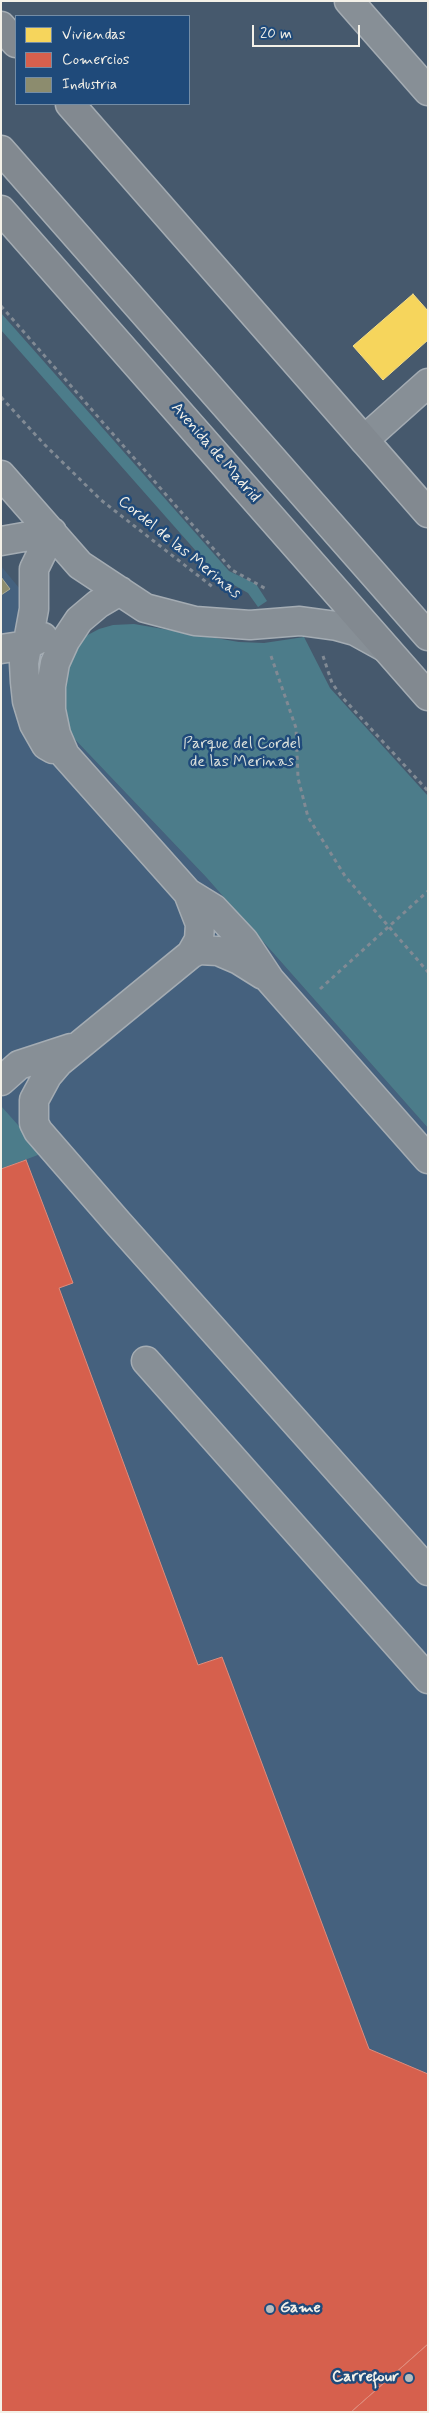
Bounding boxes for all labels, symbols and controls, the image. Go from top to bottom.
legend [15,15,190,105]
scale bar [254,15,362,47]
text: 20 m [260,24,292,44]
text: Viviendas [62,25,126,45]
text: Comercios [62,50,130,70]
text: Industria [62,75,117,95]
street label: Avenida de Madrid [166,399,264,507]
street label: Cordel de las Merinas [114,493,244,603]
park label: Parque del Cordel de las Merinas [183,735,301,773]
place label: Game [280,2299,321,2319]
marker: Game [264,2303,276,2315]
place label: Carrefour [332,2368,399,2388]
marker: Carrefour [403,2372,415,2384]

